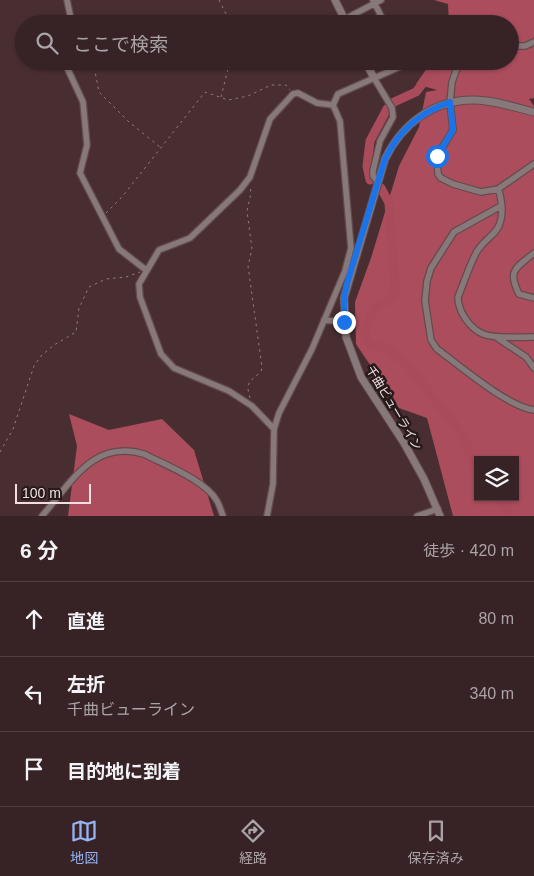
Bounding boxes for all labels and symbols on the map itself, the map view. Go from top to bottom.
route start [426,145,449,168]
route end [333,311,356,334]
street label: 千曲ビューライン [363,363,425,453]
scale bar [15,481,91,504]

